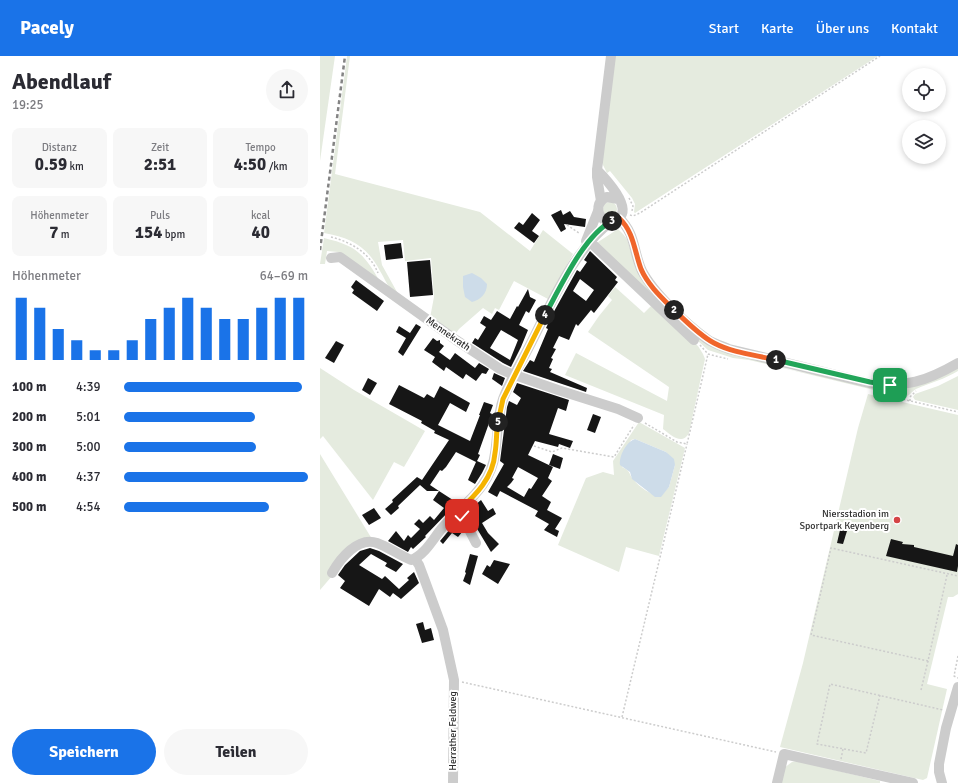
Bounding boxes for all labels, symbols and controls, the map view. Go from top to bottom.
text: Pacely [20,16,74,40]
text: Start [709,20,739,37]
text: Karte [761,20,794,37]
text: Über uns [816,20,869,37]
text: Kontakt [891,20,938,37]
text: Abendlauf [12,68,111,95]
map controls [902,68,946,164]
button: locate [902,68,946,112]
button: share [266,69,308,111]
text: 19:25 [12,97,44,113]
button: layers [902,120,946,164]
text: Distanz [42,141,77,154]
text: Zeit [151,141,169,154]
text: Tempo [245,141,276,154]
text: 0.59 [35,154,67,175]
text: 2:51 [144,154,176,175]
text: 4:50 [234,154,266,175]
text: km [67,160,84,173]
text: /km [266,160,288,173]
text: Höhenmeter [30,209,88,222]
text: Puls [150,209,170,222]
text: kcal [251,209,270,222]
pin: 3 [602,211,622,231]
text: 3 [609,214,615,227]
text: 7 [49,222,58,243]
text: 154 [135,222,162,243]
text: 40 [251,222,270,243]
text: m [58,228,70,241]
text: bpm [162,228,185,241]
text: Höhenmeter [12,268,81,284]
text: 64–69 m [260,268,308,284]
pin: 2 [664,300,684,320]
text: 2 [671,303,677,316]
pin: 4 [535,305,555,325]
text: 4 [542,308,548,321]
street label: Mennekrath [423,314,473,354]
pin: 1 [766,350,786,370]
text: 1 [773,353,779,366]
pin [873,368,907,402]
icon: arrive [879,374,901,396]
text: 100 m [12,379,46,395]
text: 4:39 [76,379,101,395]
text: 200 m [12,409,46,425]
text: 5:01 [76,409,101,425]
pin: 5 [488,412,508,432]
text: 5 [495,415,501,428]
text: 300 m [12,439,46,455]
text: 5:00 [76,439,101,455]
text: 400 m [12,469,46,485]
text: 4:37 [76,469,101,485]
text: 500 m [12,499,46,515]
text: 4:54 [76,499,101,515]
pin [445,499,479,533]
icon: check [451,505,473,527]
place label: Niersstadion im Sportpark Keyenberg [799,508,889,532]
marker: Niersstadion im Sportpark Keyenberg [892,515,902,525]
street label: Herrather Feldweg [447,691,459,771]
button: Speichern [12,729,156,775]
button: Teilen [164,729,308,775]

